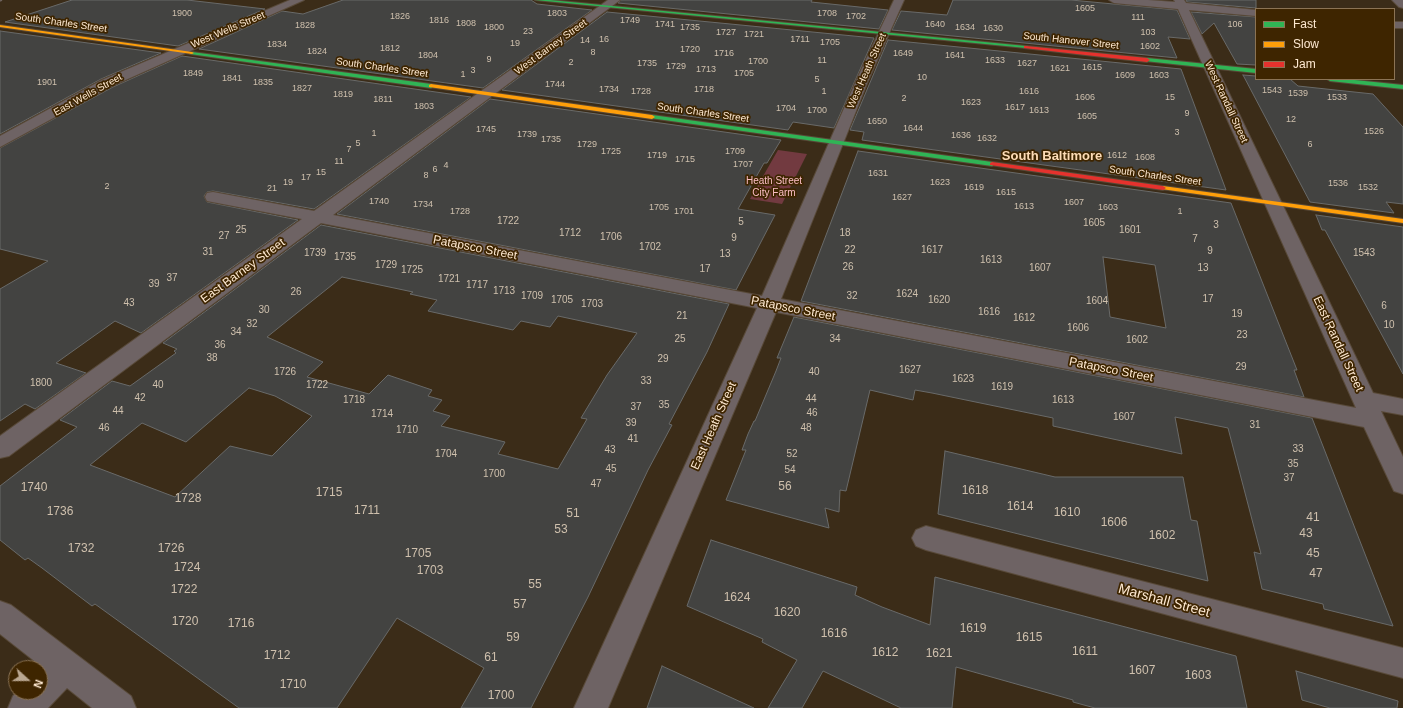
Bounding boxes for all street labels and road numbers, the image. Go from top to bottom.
street label: West Wells Street [189,9,267,51]
street label: South Charles Street [14,11,108,35]
street label: West Barney Street [512,17,590,77]
street label: South Hanover Street [1023,30,1119,52]
street label: West Heath Street [845,31,889,111]
street label: South Charles Street [335,56,429,80]
street label: West Randall Street [1202,59,1250,145]
street label: East Wells Street [52,71,124,119]
street label: South Charles Street [656,101,750,125]
street label: South Charles Street [1108,164,1202,188]
street label: Patapsco Street [432,233,518,263]
street label: East Barney Street [198,236,288,306]
street label: Patapsco Street [750,294,836,324]
street label: East Randall Street [1310,294,1366,394]
street label: Patapsco Street [1068,355,1154,385]
street label: East Heath Street [688,380,740,472]
street label: Marshall Street [1116,581,1212,621]

